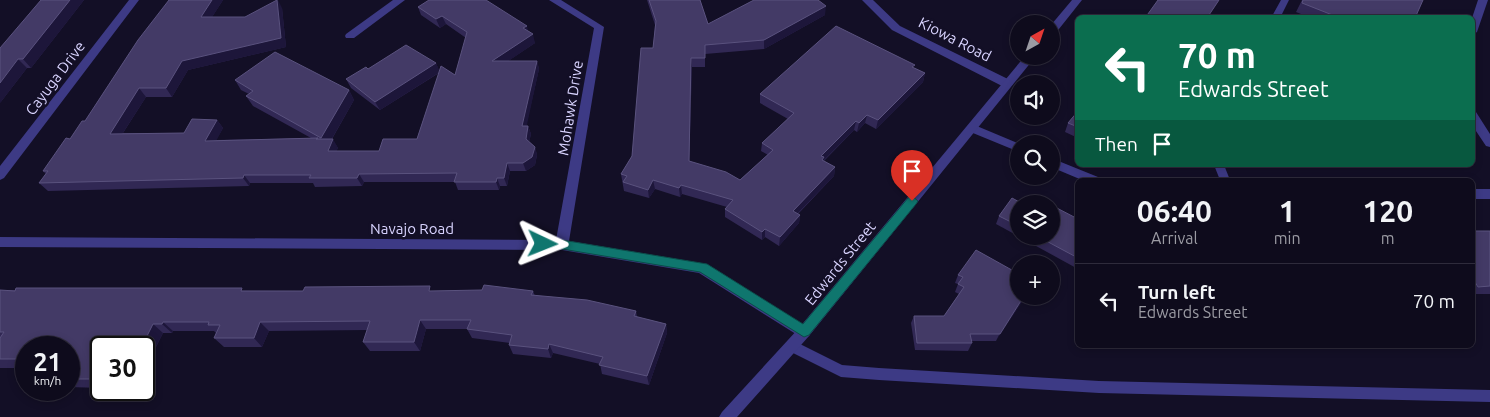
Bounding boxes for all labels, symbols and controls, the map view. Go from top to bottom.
street label: Kiowa Road [916,13,994,65]
north arrow [1010,15,1060,65]
map controls [1010,15,1060,305]
icon: left [1095,35,1160,100]
text: 70 m [1178,35,1256,75]
street label: Cayuga Drive [22,38,88,118]
street label: Mohawk Drive [554,59,586,157]
button: sound [1010,75,1060,125]
text: Edwards Street [1178,76,1329,101]
icon: arrive [1148,130,1176,158]
text: Then [1095,133,1138,155]
button: search [1010,135,1060,185]
pin [891,150,933,201]
icon: arrive [898,157,926,185]
text: 06:40 [1137,194,1212,228]
text: 1 [1279,194,1296,228]
text: 120 [1362,194,1413,228]
button: layers [1010,195,1060,245]
position arrow [516,217,568,269]
street label: Edwards Street [801,218,879,308]
street label: Navajo Road [370,220,454,237]
text: Arrival [1151,229,1198,247]
text: min [1274,229,1301,247]
text: m [1381,229,1395,247]
button: + [1010,255,1060,305]
text: Turn left [1138,281,1216,303]
icon: left [1095,287,1123,315]
text: 70 m [1413,290,1455,312]
text: Edwards Street [1138,303,1248,321]
speed limit sign: 30 [90,336,155,401]
text: 21 [33,348,62,376]
text: km/h [34,374,61,387]

